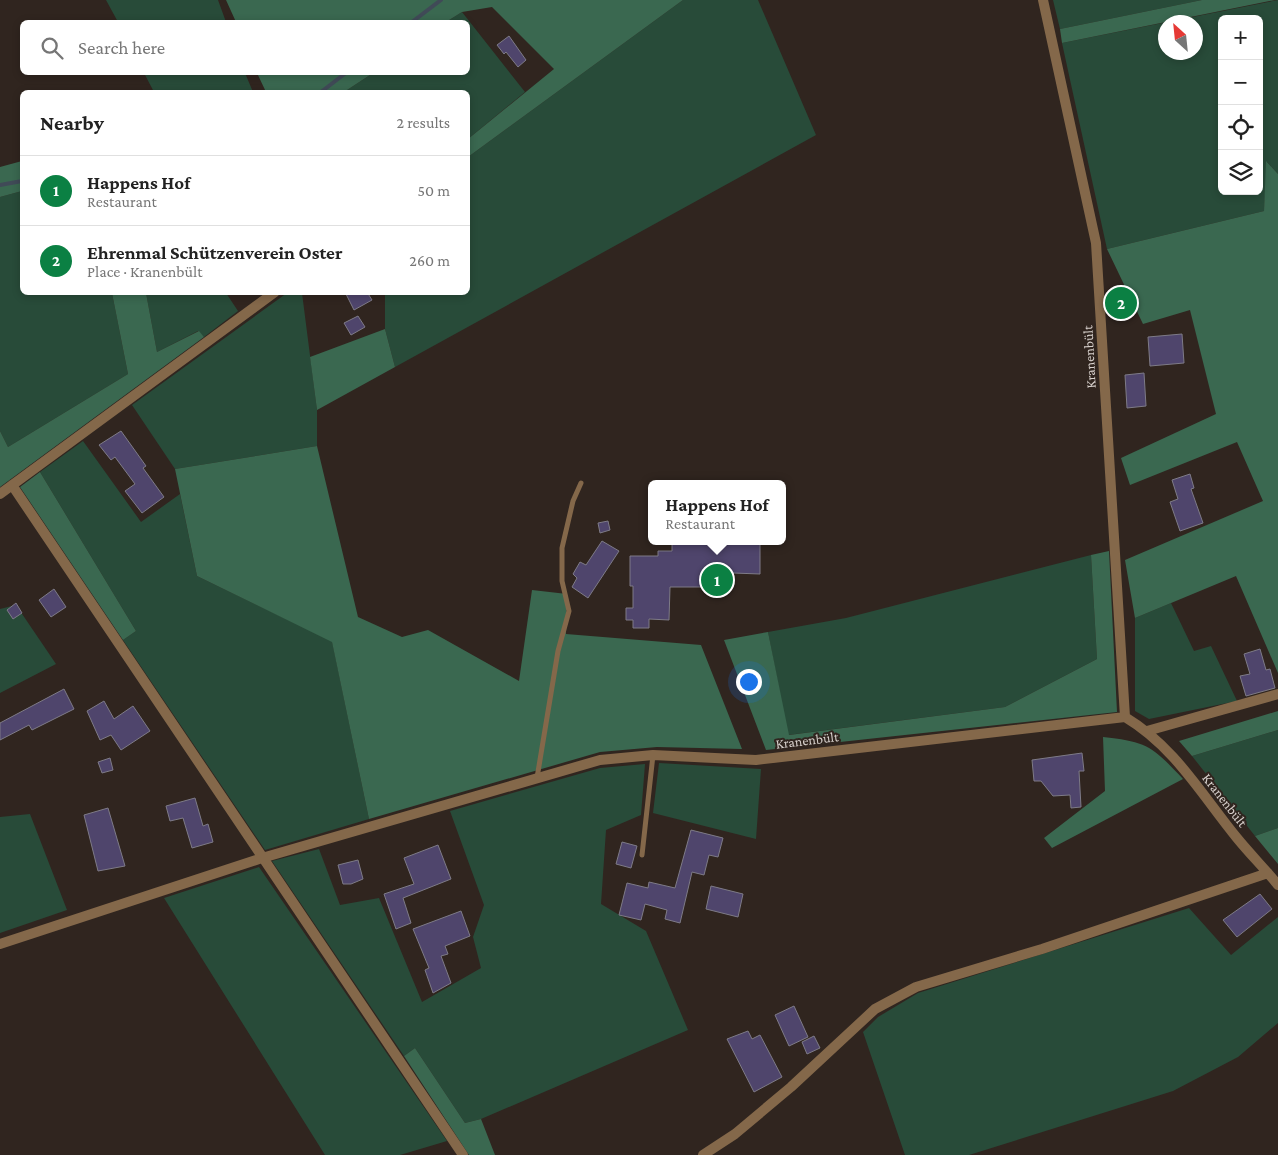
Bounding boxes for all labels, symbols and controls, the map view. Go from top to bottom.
north arrow [1158,15,1203,60]
map controls [1218,15,1263,195]
button: + [1218,15,1263,60]
search box [20,20,470,75]
icon: search [38,34,66,62]
text: Search here [78,37,165,58]
button: − [1218,60,1263,105]
button: locate [1218,105,1263,150]
text: Nearby [40,111,104,135]
text: 2 results [397,114,450,131]
button: layers [1218,150,1263,195]
text: Happens Hof [87,172,190,193]
text: 1 [53,182,59,199]
text: 50 m [418,182,450,199]
text: Restaurant [87,193,157,210]
text: Ehrenmal Schützenverein Oster [87,242,343,263]
text: 2 [52,252,60,269]
text: 260 m [409,252,450,269]
text: Place · Kranenbült [87,263,202,280]
pin: 2 [1105,284,1137,322]
street label: Kranenbült [1079,325,1099,389]
popup [648,480,786,545]
text: Happens Hof [665,494,769,515]
text: Restaurant [665,515,735,532]
pin: 1 [701,561,733,599]
your location [736,669,762,695]
street label: Kranenbült [775,728,840,752]
street label: Kranenbült [1199,770,1251,830]

